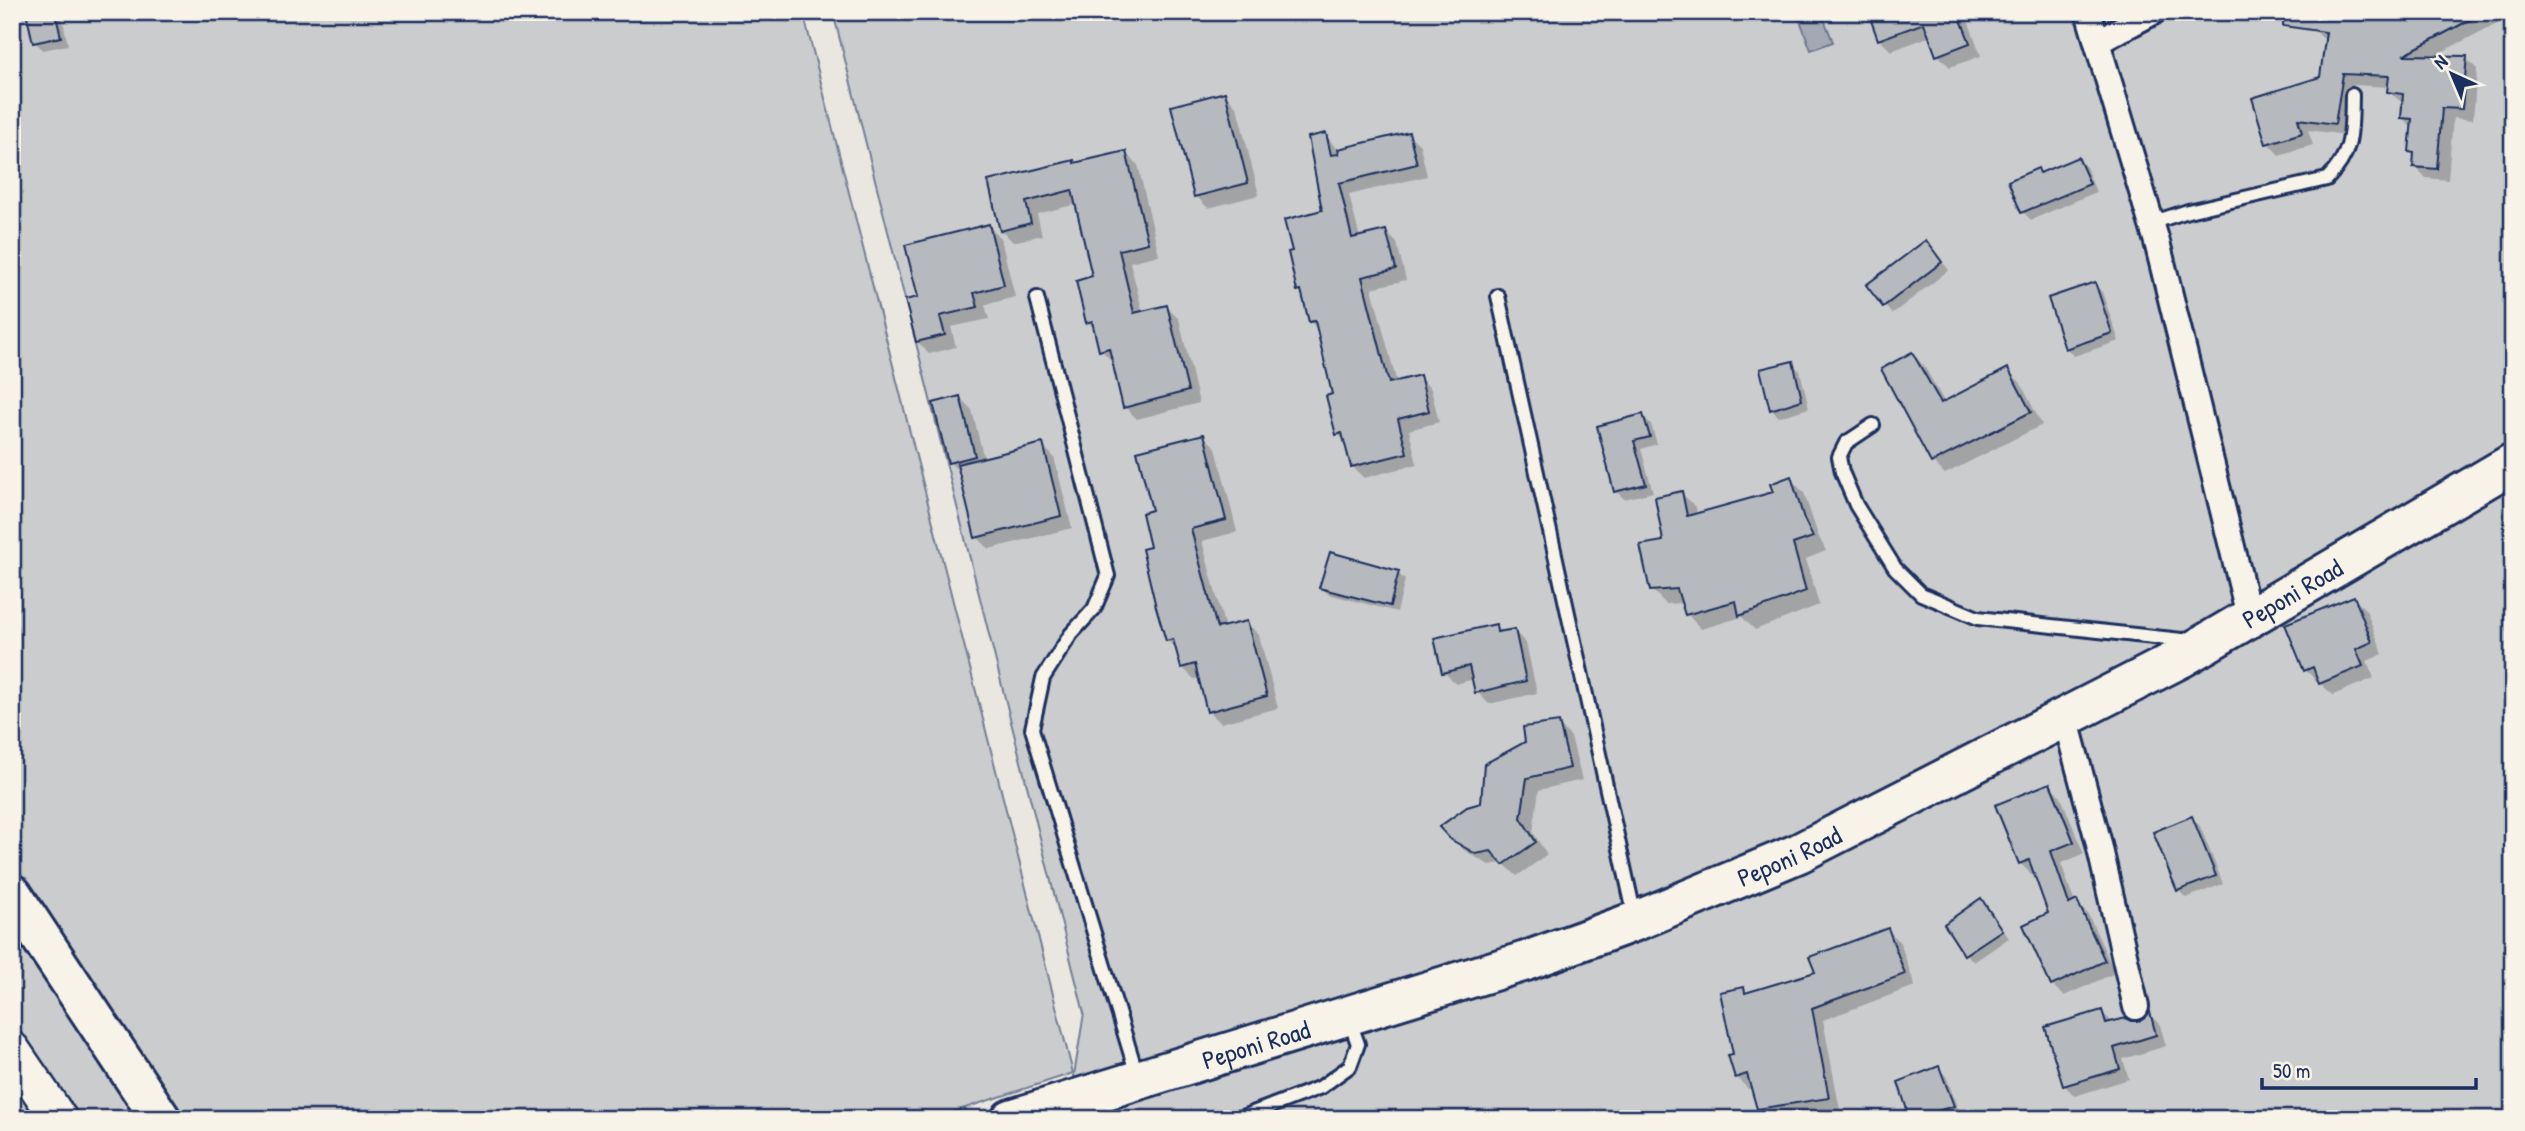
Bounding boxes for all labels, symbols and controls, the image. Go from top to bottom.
north arrow [2416,38,2486,108]
text: N [2428,49,2453,75]
street label: Peponi Road [2235,550,2349,636]
street label: Peponi Road [1732,817,1847,894]
street label: Peponi Road [1198,1011,1314,1077]
scale bar [2262,1047,2476,1091]
text: 50 m [2273,1056,2310,1085]

